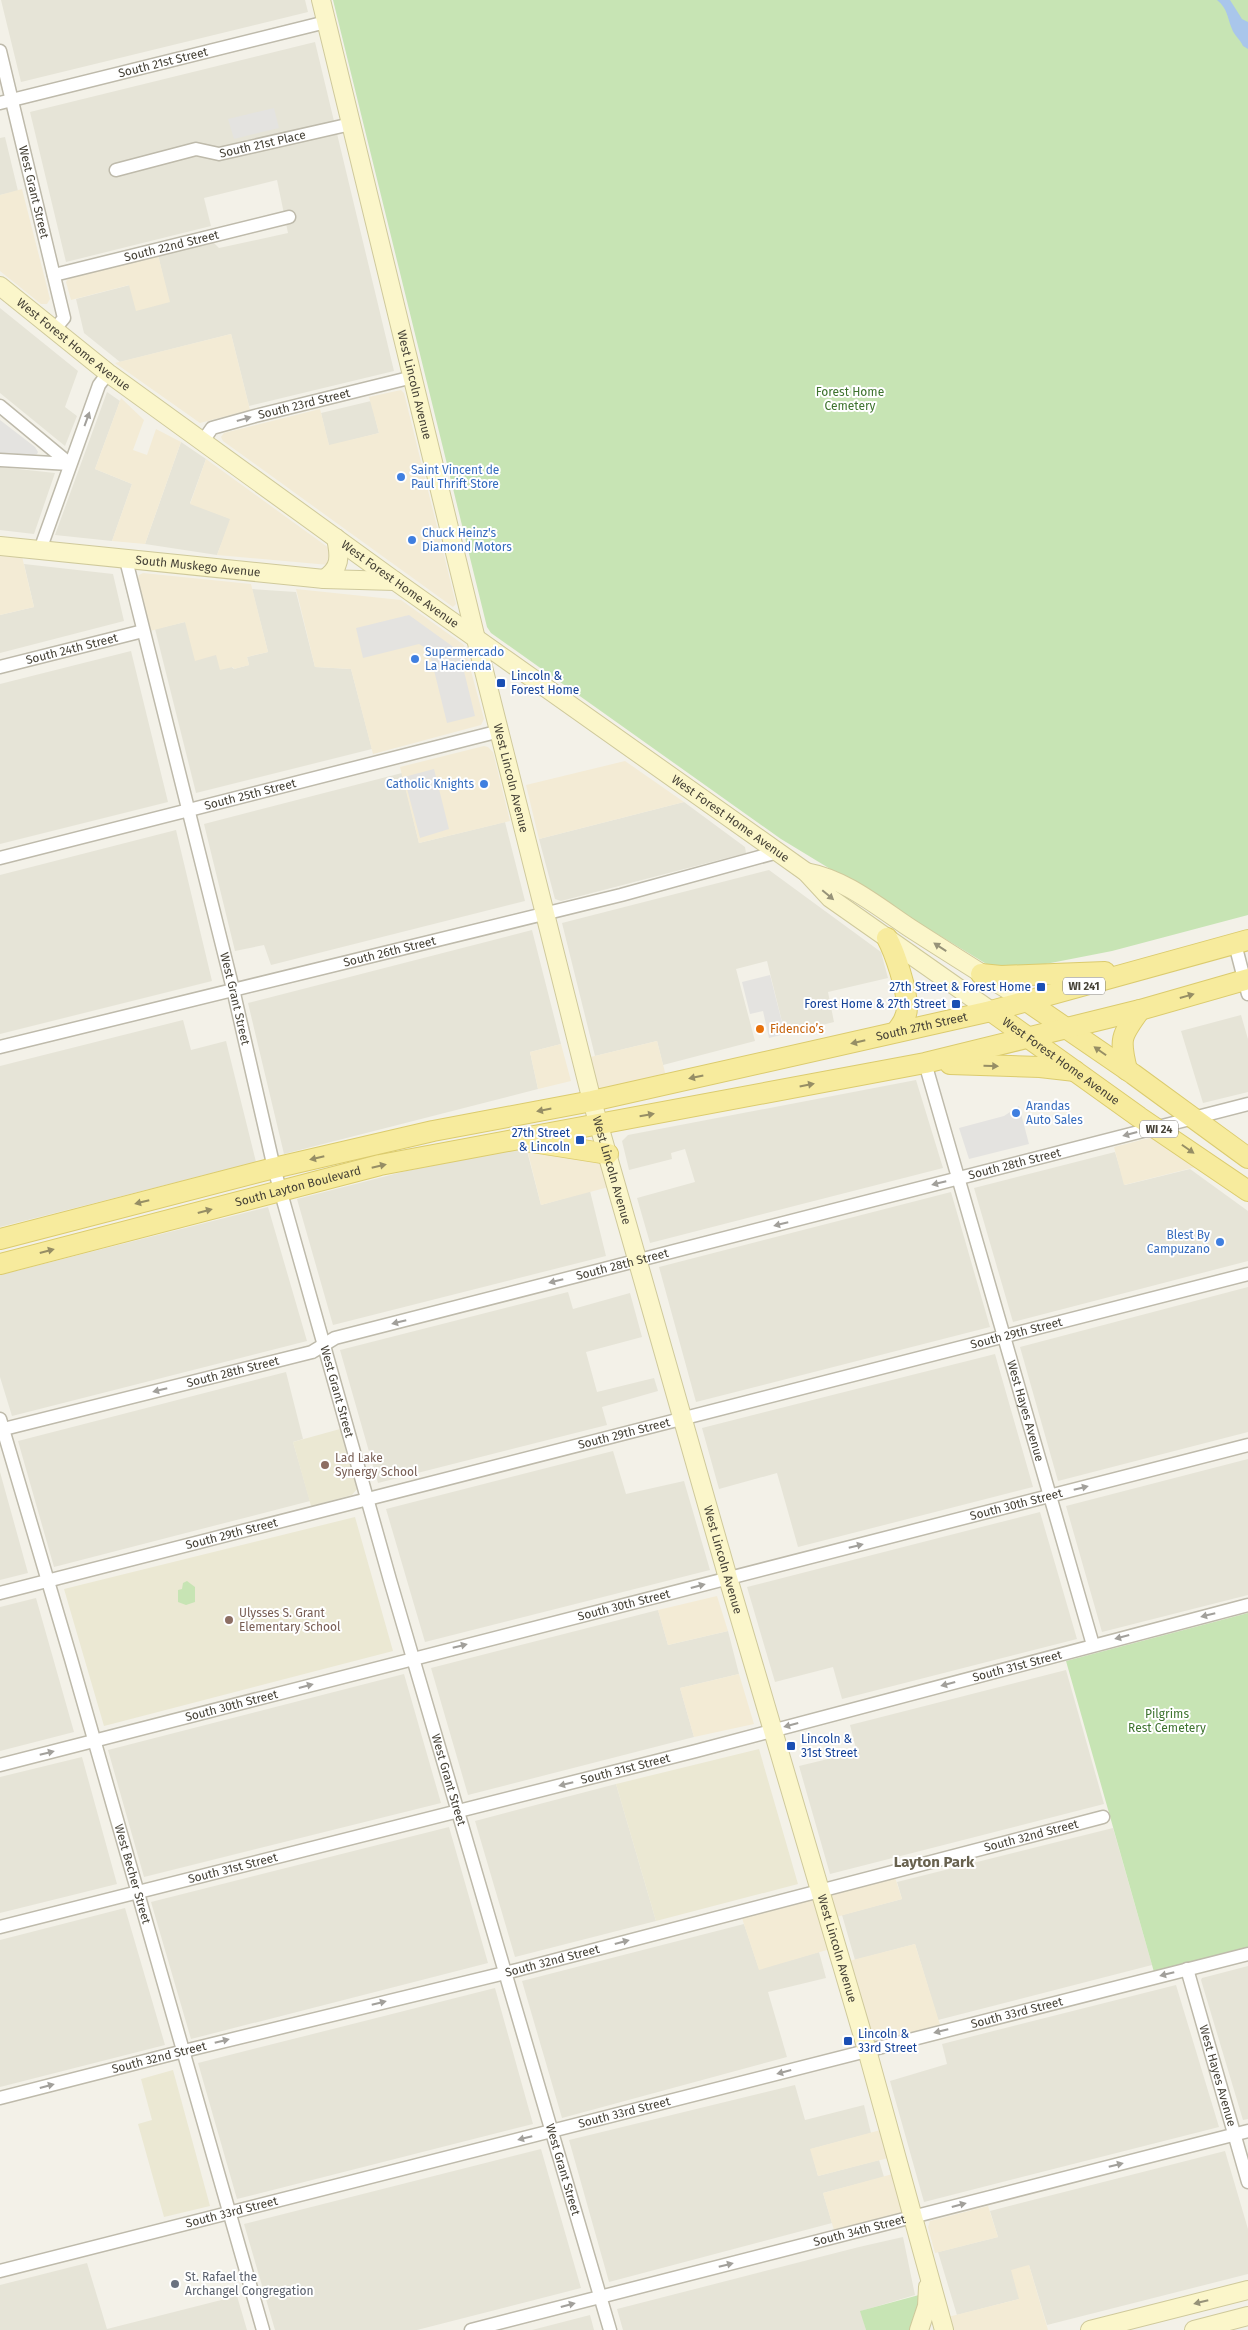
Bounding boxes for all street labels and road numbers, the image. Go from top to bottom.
street label: South 21st Street [117,44,210,80]
street label: South 21st Place [218,128,307,161]
street label: West Grant Street [16,144,52,240]
street label: South 22nd Street [123,227,221,264]
street label: West Forest Home Avenue [14,295,133,394]
street label: West Lincoln Avenue [394,329,434,441]
street label: South 23rd Street [257,386,352,422]
street label: West Forest Home Avenue [339,537,461,631]
street label: South Muskego Avenue [135,553,261,580]
street label: South 24th Street [24,630,120,667]
street label: West Lincoln Avenue [491,722,531,834]
street label: West Forest Home Avenue [669,772,792,865]
street label: South 25th Street [203,776,298,813]
street label: South 26th Street [342,933,438,970]
street label: West Grant Street [217,951,253,1047]
road number: WI 241 [1063,978,1105,994]
street label: South 27th Street [874,1009,969,1044]
street label: West Forest Home Avenue [1000,1014,1122,1108]
street label: West Lincoln Avenue [590,1115,634,1226]
road number: WI 24 [1140,1120,1178,1138]
street label: South 28th Street [967,1145,1063,1182]
street label: South Layton Boulevard [234,1163,363,1209]
street label: South 28th Street [574,1246,671,1283]
street label: South 29th Street [969,1315,1064,1352]
street label: West Grant Street [317,1344,357,1440]
street label: South 28th Street [185,1353,281,1390]
street label: West Hayes Avenue [1004,1358,1047,1463]
street label: South 29th Street [576,1415,672,1452]
street label: South 30th Street [968,1486,1065,1523]
street label: West Lincoln Avenue [701,1504,745,1616]
street label: South 29th Street [184,1515,280,1552]
street label: South 30th Street [576,1586,672,1624]
street label: South 31st Street [971,1647,1064,1685]
street label: South 30th Street [184,1687,280,1724]
street label: West Grant Street [429,1732,469,1828]
street label: South 31st Street [579,1751,672,1787]
street label: South 32nd Street [982,1817,1080,1855]
street label: West Becher Street [112,1823,154,1926]
street label: South 31st Street [186,1850,280,1886]
street label: West Lincoln Avenue [815,1893,860,2004]
street label: South 32nd Street [504,1942,602,1980]
street label: South 33rd Street [969,1994,1065,2031]
street label: West Hayes Avenue [1196,2023,1239,2128]
street label: South 32nd Street [110,2039,208,2076]
street label: South 33rd Street [577,2094,672,2131]
street label: West Grant Street [543,2122,583,2218]
street label: South 33rd Street [184,2194,280,2231]
street label: South 34th Street [812,2212,908,2249]

